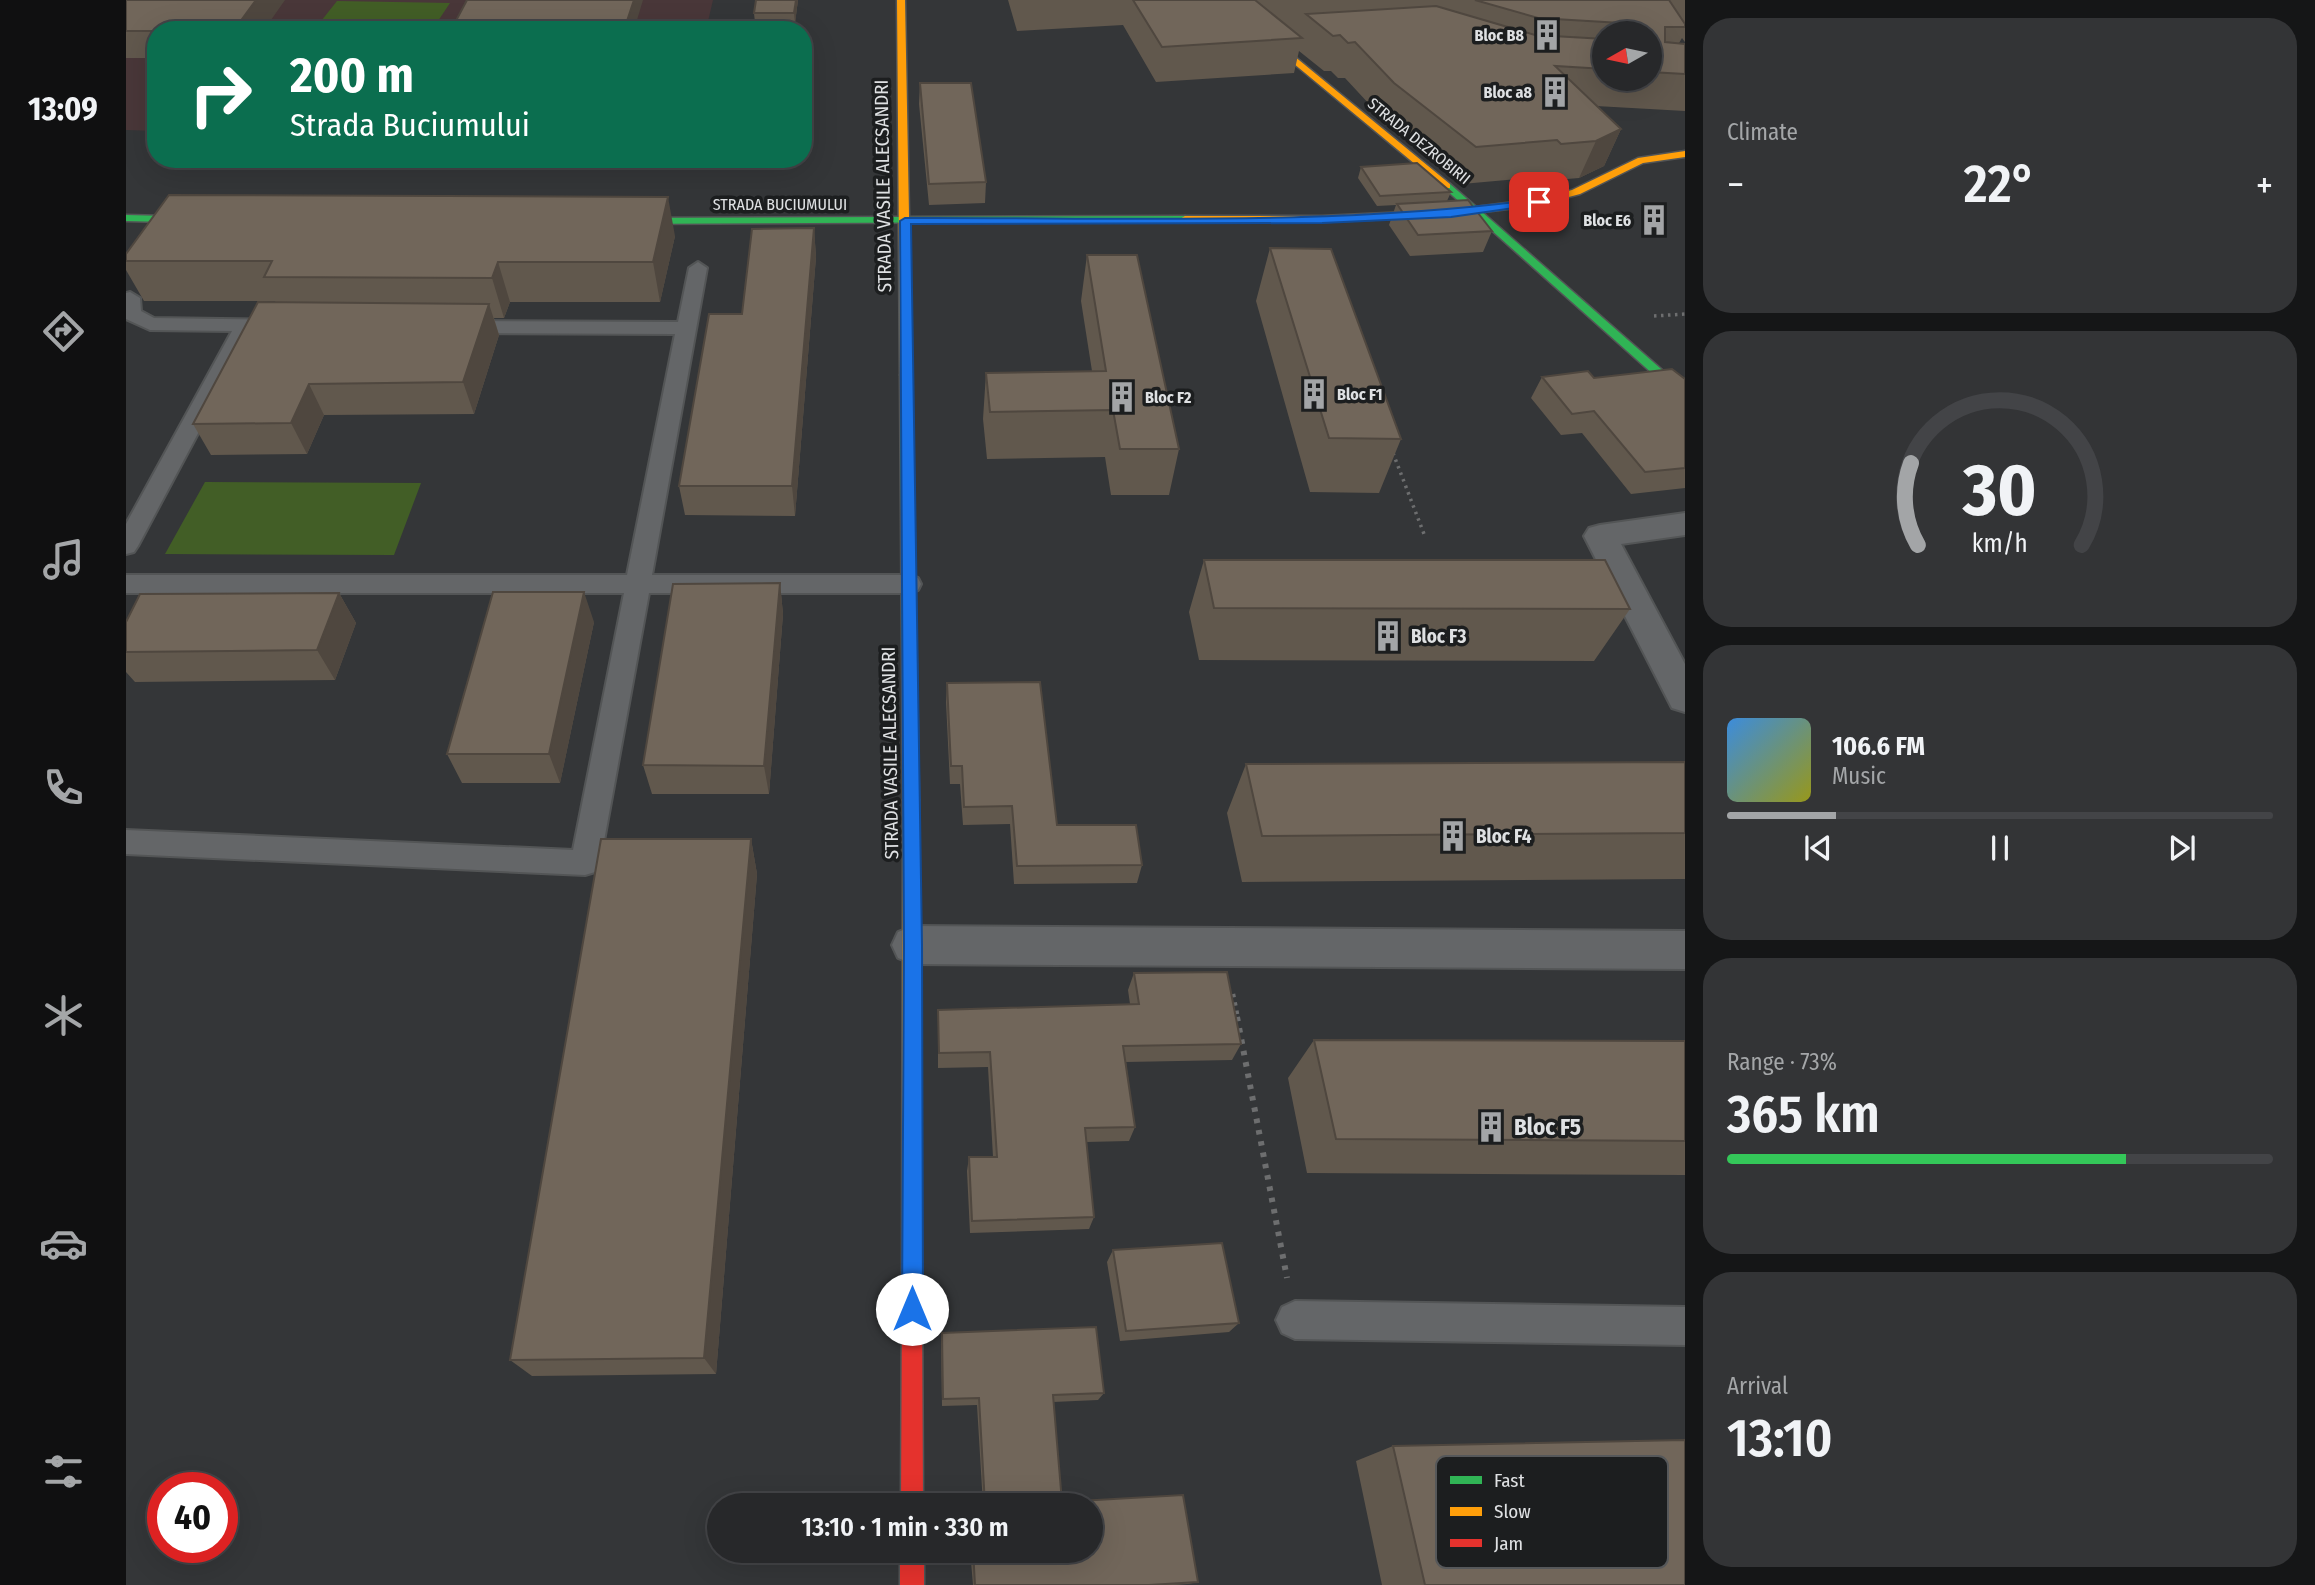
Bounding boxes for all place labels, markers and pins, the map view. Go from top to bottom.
building icon: Bloc B8 [1530,18,1564,52]
place label: Bloc B8 [1475,26,1525,45]
building icon: Bloc a8 [1538,75,1572,109]
place label: Bloc a8 [1484,83,1533,102]
pin [1509,172,1569,232]
building icon: Bloc E6 [1637,203,1671,237]
place label: Bloc E6 [1583,211,1631,230]
building icon: Bloc F1 [1297,377,1331,411]
building icon: Bloc F2 [1105,380,1139,414]
place label: Bloc F1 [1337,385,1382,404]
place label: Bloc F2 [1145,388,1192,407]
building icon: Bloc F3 [1371,619,1405,653]
place label: Bloc F3 [1411,625,1466,648]
building icon: Bloc F4 [1436,819,1470,853]
place label: Bloc F4 [1476,825,1532,848]
building icon: Bloc F5 [1474,1110,1508,1144]
place label: Bloc F5 [1514,1113,1581,1141]

